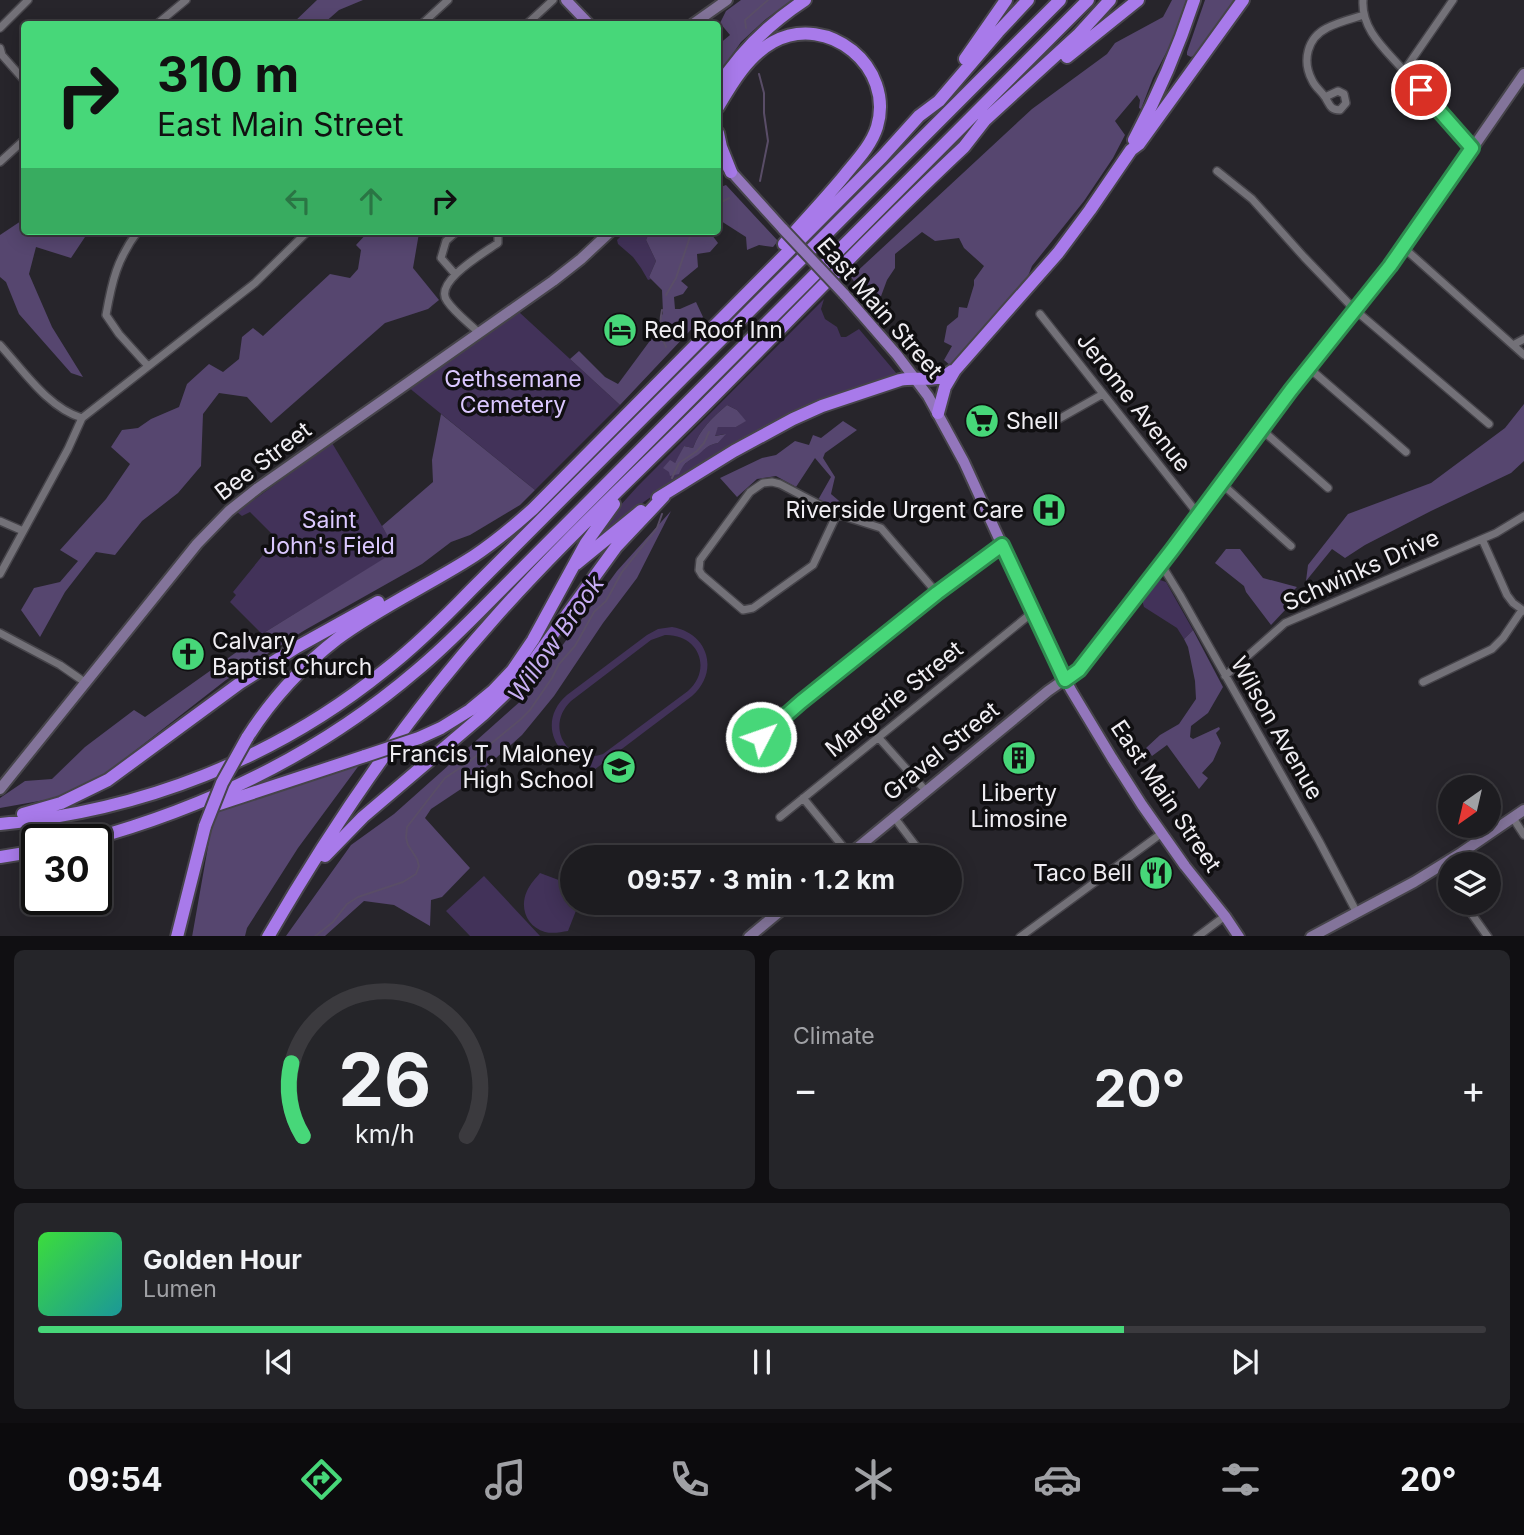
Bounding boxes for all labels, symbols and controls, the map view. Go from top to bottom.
text: 310 m [157,45,299,104]
icon: right [42,49,133,140]
pin [1391,60,1451,120]
icon: arrive [1402,71,1440,109]
text: East Main Street [157,105,403,144]
icon: left [279,182,317,220]
icon: ahead [352,182,390,220]
icon: right [425,182,463,220]
street label: East Main Street [811,232,949,384]
hotel icon: Red Roof Inn [601,311,639,349]
place label: Red Roof Inn [644,316,783,344]
street label: Jerome Avenue [1071,327,1197,477]
park label: Gethsemane Cemetery [444,365,582,419]
supermarket icon: Shell [963,402,1001,440]
place label: Shell [1006,407,1059,435]
street label: Bee Street [209,415,317,506]
hospital icon: Riverside Urgent Care [1030,491,1068,529]
place label: Riverside Urgent Care [786,496,1024,524]
park label: Saint John's Field [263,506,395,560]
street label: Schwinks Drive [1279,523,1443,617]
water label: Willow Brook [501,569,610,708]
place label: Calvary Baptist Church [212,627,372,681]
church icon: Calvary Baptist Church [169,635,207,673]
street label: Margerie Street [820,635,969,763]
street label: Wilson Avenue [1225,651,1329,805]
street label: Gravel Street [877,695,1005,806]
position arrow [724,700,798,774]
street label: East Main Street [1105,715,1227,878]
building icon: Liberty Limosine [1000,739,1038,777]
place label: Francis T. Maloney High School [389,740,594,794]
school or university icon: Francis T. Maloney High School [600,748,638,786]
north arrow [1438,775,1502,838]
map controls [1438,775,1501,915]
place label: Liberty Limosine [970,779,1068,833]
speed limit sign: 30 [21,824,112,915]
button: layers [1438,852,1501,915]
restaurant icon: Taco Bell [1137,854,1175,892]
place label: Taco Bell [1033,859,1132,887]
text: 09:57 · 3 min · 1.2 km [627,864,895,895]
text: Climate [793,1022,875,1050]
text: 26 [338,1035,431,1124]
text: 20° [1094,1057,1185,1120]
text: − [793,1066,818,1112]
text: + [1461,1066,1486,1112]
text: km/h [355,1118,414,1148]
text: Golden Hour [143,1244,302,1275]
text: Lumen [143,1275,217,1303]
icon: previous [260,1343,298,1381]
icon: pause [743,1343,781,1381]
icon: next [1226,1343,1264,1381]
icon: directions [297,1455,346,1504]
icon: music [481,1455,530,1504]
icon: phone [665,1455,714,1504]
icon: climate [849,1455,898,1504]
icon: car [1033,1455,1082,1504]
icon: filters [1216,1455,1265,1504]
text: 09:54 [67,1460,163,1499]
text: 20° [1400,1460,1457,1499]

